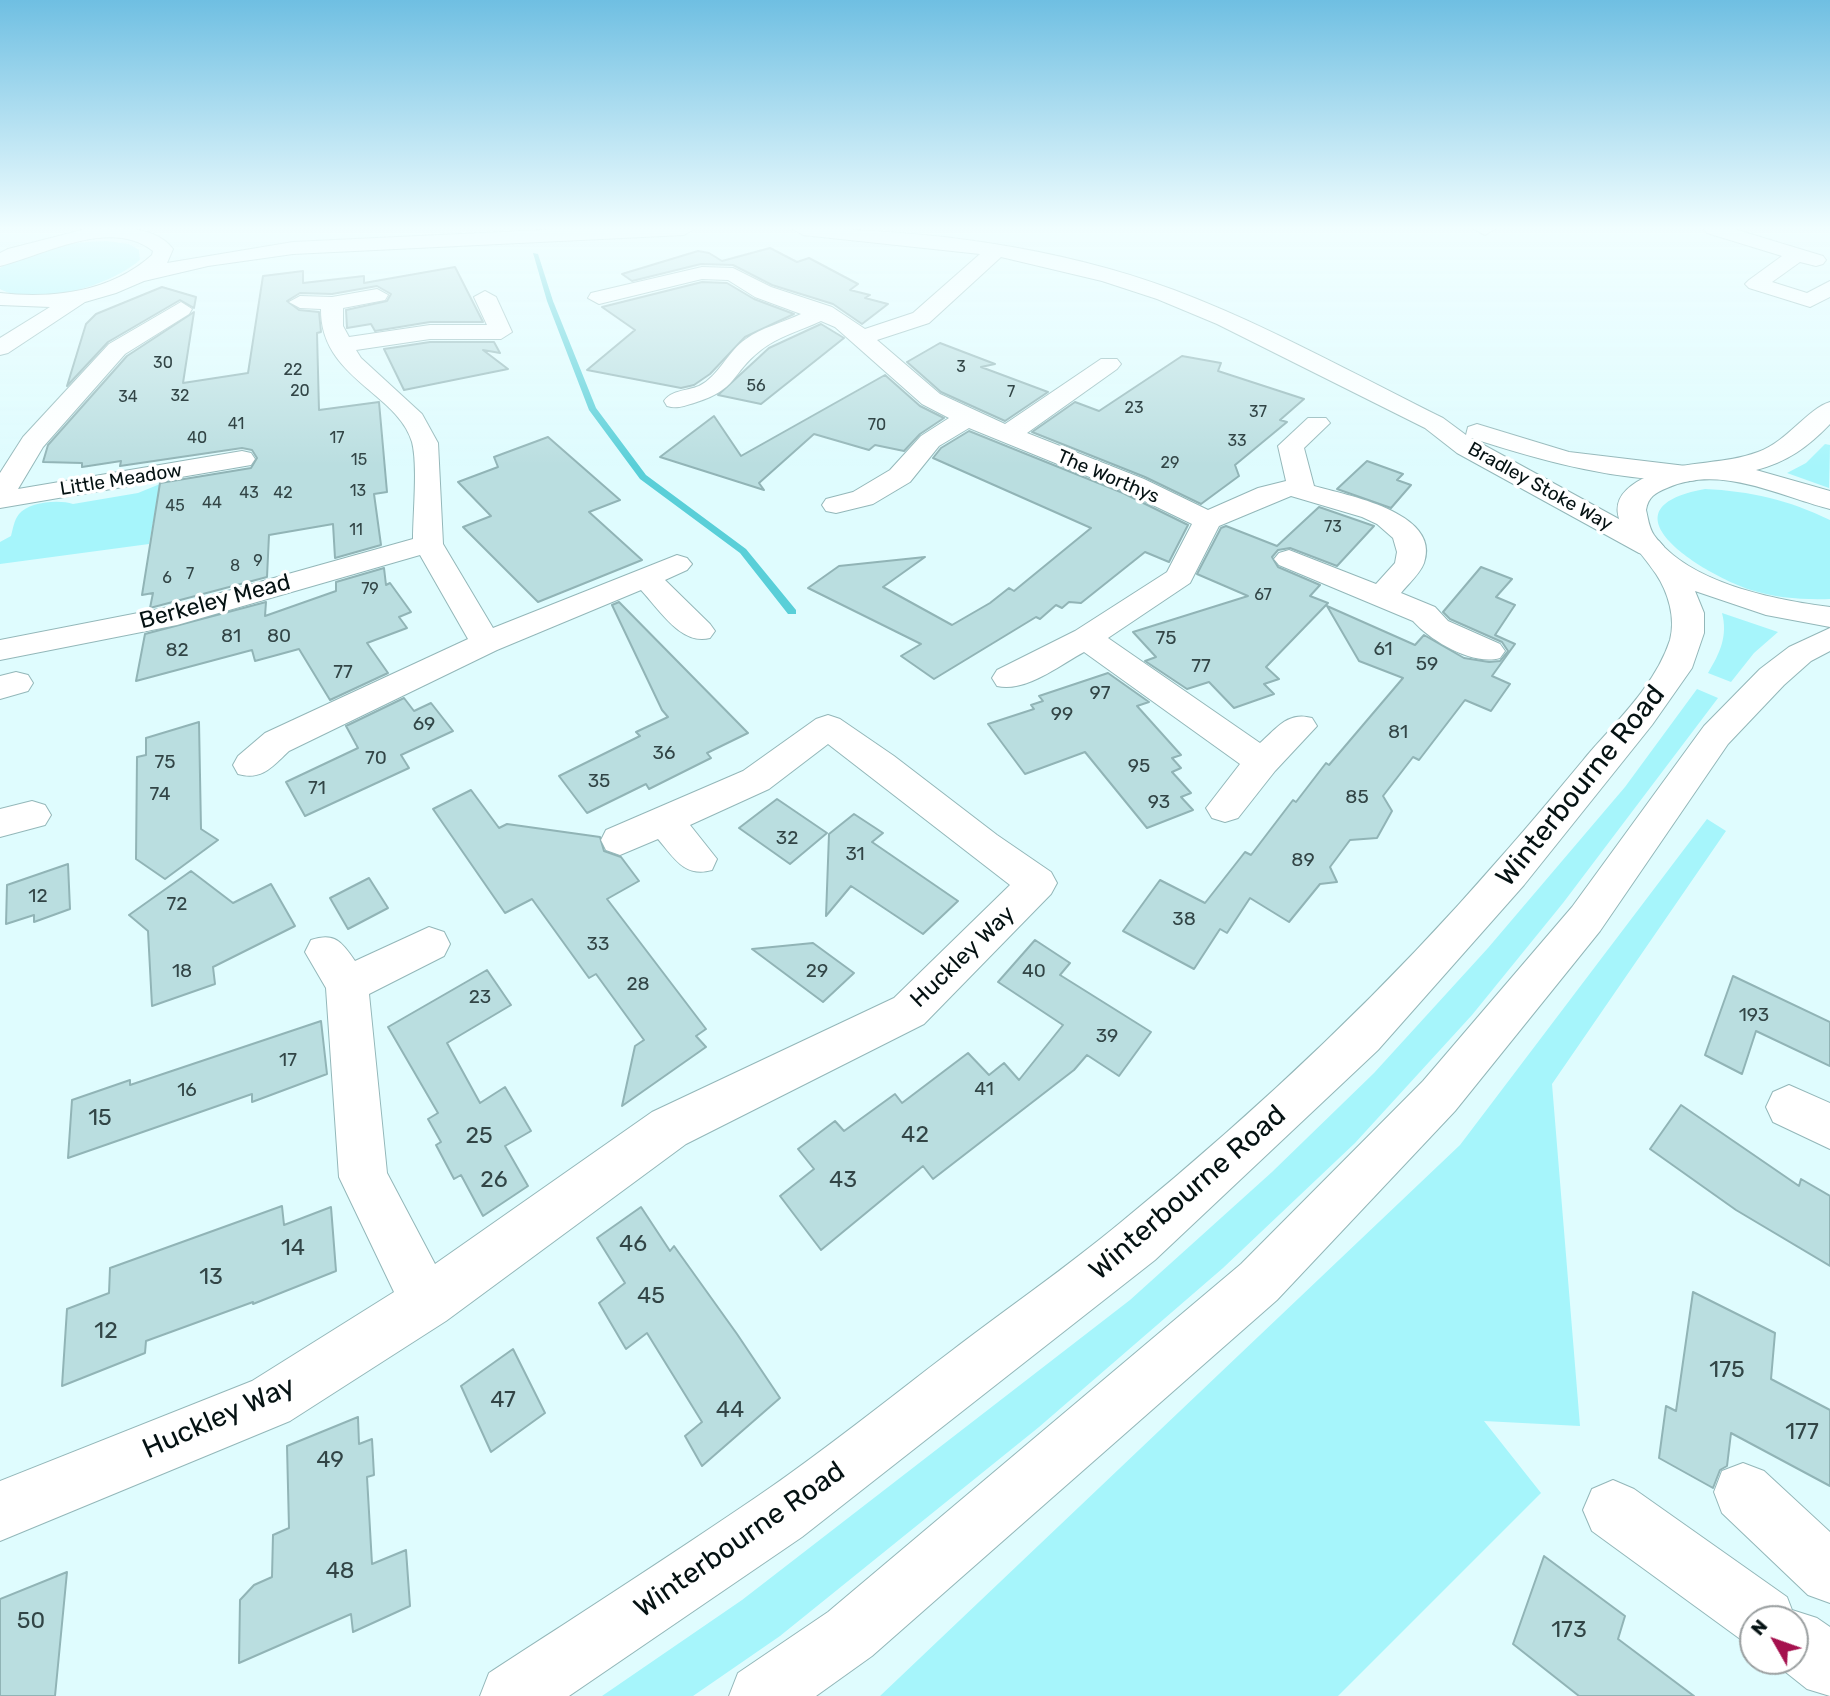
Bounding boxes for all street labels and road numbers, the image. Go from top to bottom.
street label: Bradley Stoke Way [1464,438,1616,536]
street label: The Worthys [1053,445,1163,509]
street label: Little Meadow [58,459,184,501]
street label: Berkeley Mead [137,569,293,635]
street label: Winterbourne Road [1489,679,1673,893]
street label: Huckley Way [905,900,1021,1014]
street label: Winterbourne Road [1083,1099,1293,1287]
street label: Huckley Way [138,1369,300,1467]
street label: Winterbourne Road [628,1455,852,1625]

